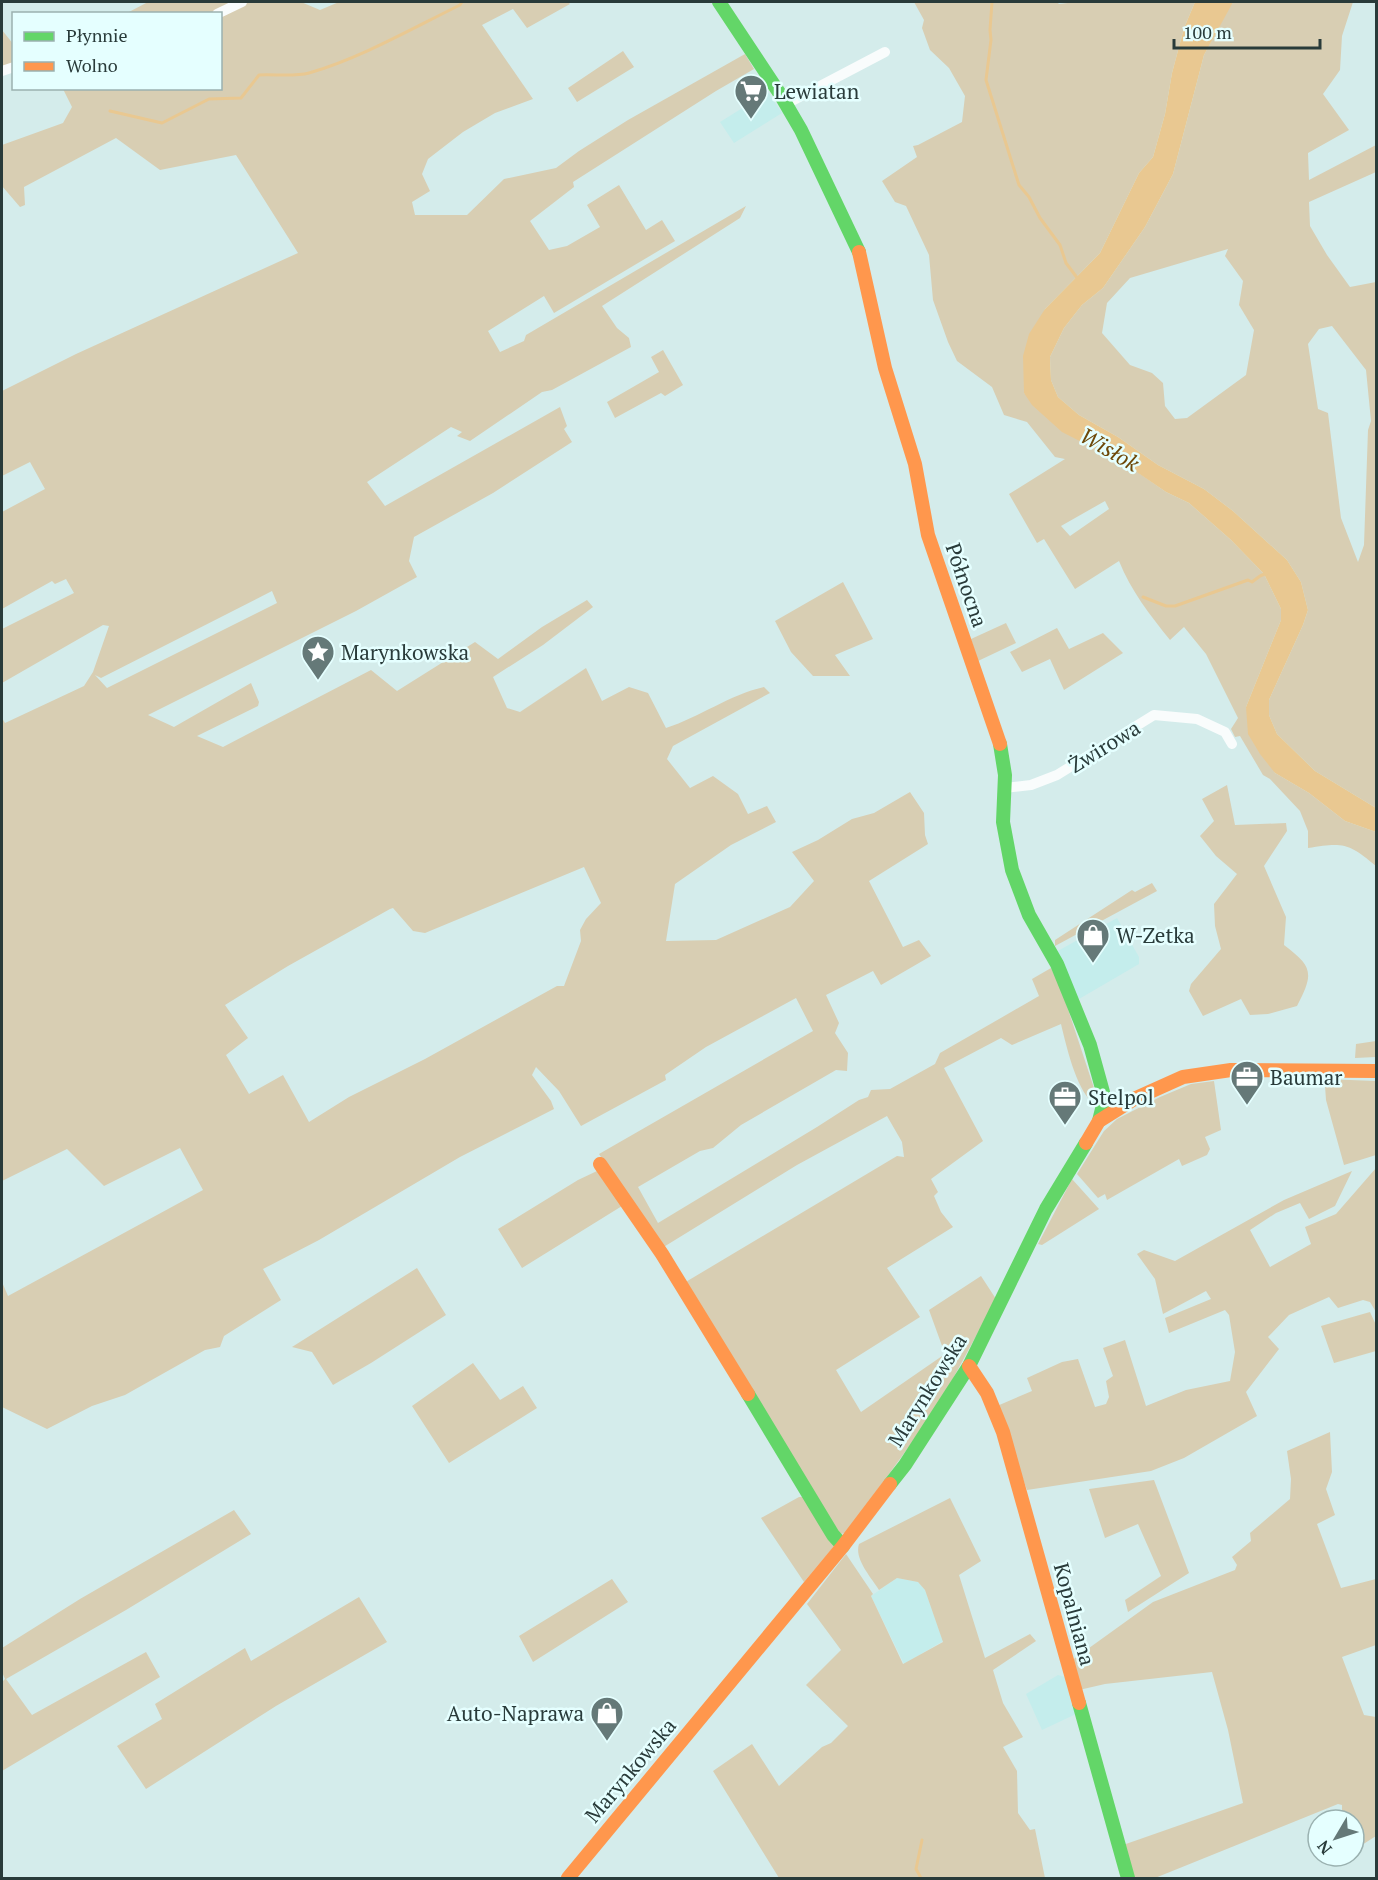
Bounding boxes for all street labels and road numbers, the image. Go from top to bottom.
street label: Północna [940,539,995,631]
street label: Żwirowa [1063,713,1145,779]
street label: Marynkowska [881,1328,973,1452]
street label: Kopalniana [1048,1559,1102,1669]
street label: Marynkowska [578,1712,682,1828]

